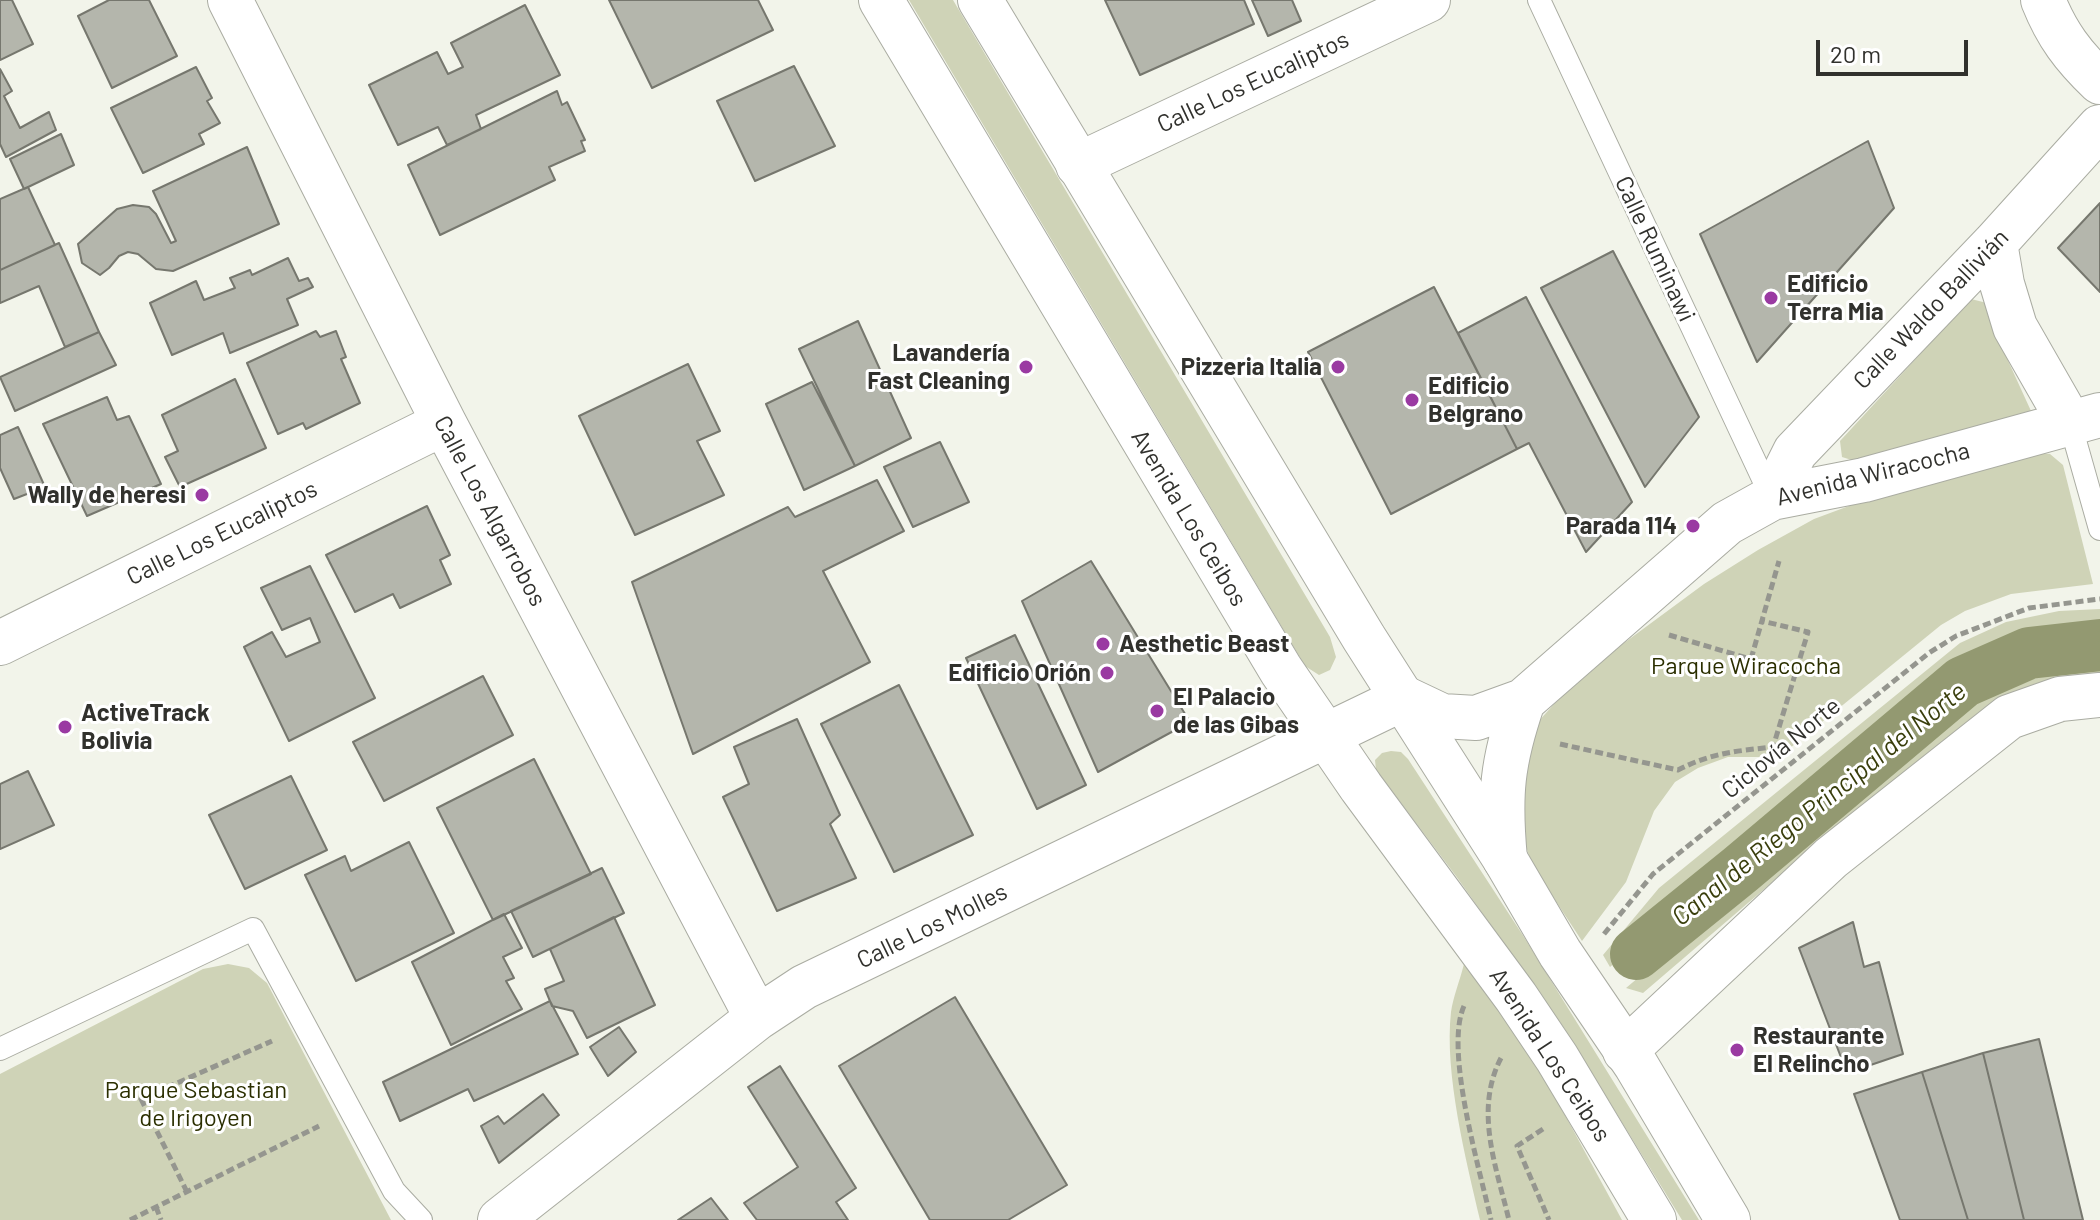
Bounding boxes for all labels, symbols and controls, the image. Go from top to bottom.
scale bar [1820,24,1972,74]
street label: Calle Los Eucaliptos [1152,25,1354,139]
text: 20 m [1830,39,1881,68]
street label: Calle Ruminawi [1609,172,1701,326]
street label: Calle Waldo Ballivián [1847,223,2015,395]
place label: Edificio Terra Mia [1787,270,1884,326]
marker: Edificio Terra Mia [1762,289,1780,307]
place label: Lavandería Fast Cleaning [867,339,1010,395]
place label: Pizzeria Italia [1181,353,1322,381]
marker: Lavandería Fast Cleaning [1017,358,1035,376]
marker: Pizzeria Italia [1329,358,1347,376]
place label: Edificio Belgrano [1428,372,1523,428]
marker: Edificio Belgrano [1403,391,1421,409]
street label: Calle Los Algarrobos [428,411,552,611]
street label: Avenida Los Ceibos [1125,424,1253,612]
street label: Avenida Wiracocha [1773,436,1973,512]
street label: Calle Los Eucaliptos [122,474,322,592]
place label: Wally de heresi [27,481,186,509]
marker: Wally de heresi [193,486,211,504]
place label: Parada 114 [1566,512,1677,540]
marker: Parada 114 [1684,517,1702,535]
place label: Aesthetic Beast [1119,630,1289,658]
marker: Aesthetic Beast [1094,635,1112,653]
park label: Parque Wiracocha [1651,652,1841,680]
place label: Edificio Orión [948,659,1091,687]
marker: Edificio Orión [1098,664,1116,682]
water label: Canal de Riego Principal del Norte [1666,676,1972,932]
place label: El Palacio de las Gibas [1173,683,1299,739]
street label: Ciclovía Norte [1716,691,1846,805]
place label: ActiveTrack Bolivia [81,699,210,755]
marker: El Palacio de las Gibas [1148,702,1166,720]
marker: ActiveTrack Bolivia [56,718,74,736]
street label: Calle Los Molles [852,877,1012,975]
street label: Avenida Los Ceibos [1483,963,1617,1147]
place label: Restaurante El Relincho [1753,1022,1884,1078]
marker: Restaurante El Relincho [1728,1041,1746,1059]
park label: Parque Sebastian de Irigoyen [105,1076,287,1132]

